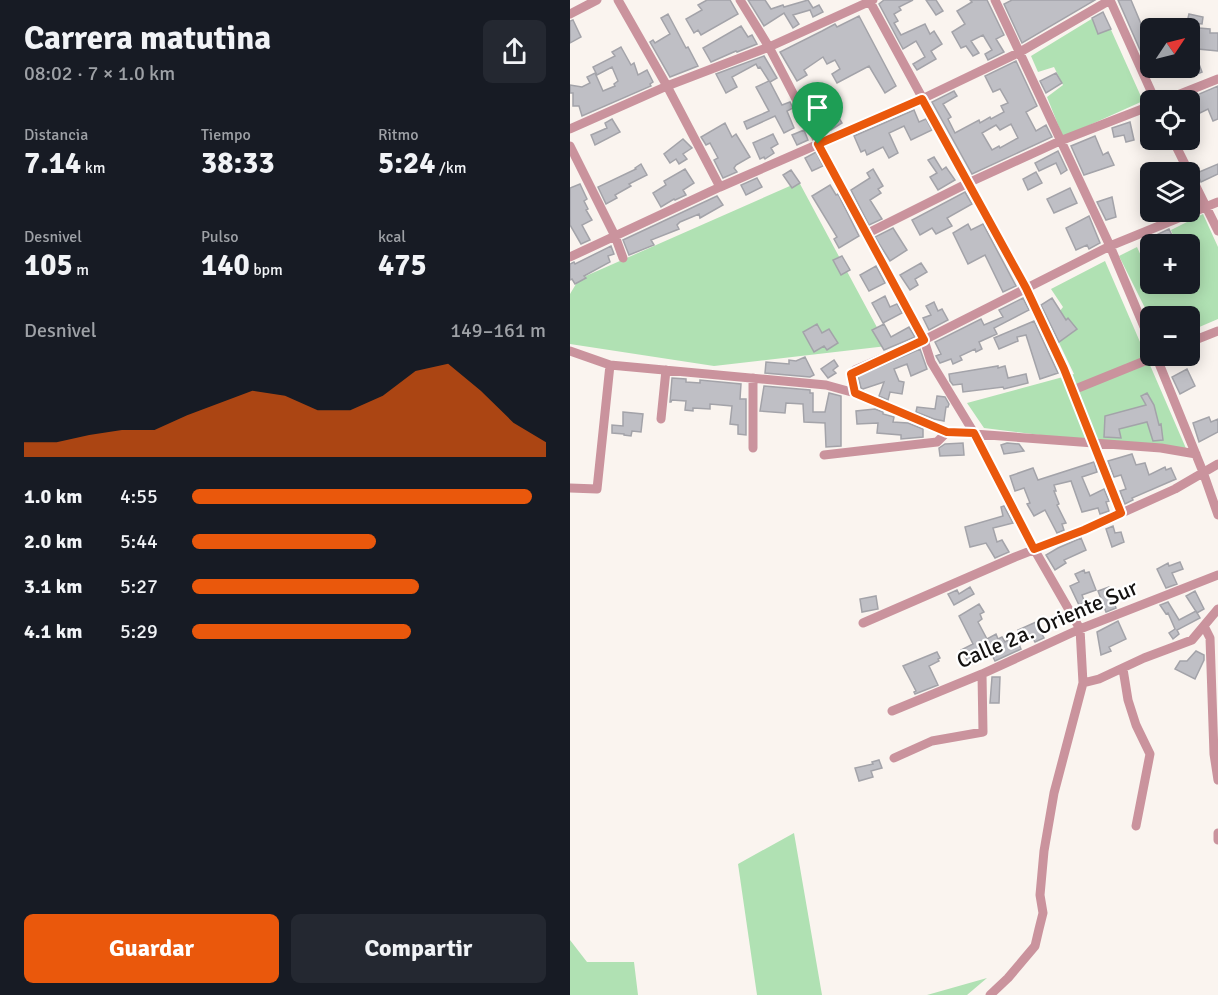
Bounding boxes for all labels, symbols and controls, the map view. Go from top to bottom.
text: Carrera matutina [24,18,271,59]
north arrow [1140,18,1200,78]
map controls [1140,18,1200,366]
button: share [483,20,546,83]
text: 08:02 · 7 × 1.0 km [24,61,175,86]
pin [792,82,843,144]
button: locate [1140,90,1200,150]
icon: arrive [801,91,834,124]
text: Distancia [24,125,88,145]
text: Tiempo [201,125,251,145]
text: Ritmo [378,125,419,145]
text: 7.14 [24,145,81,182]
text: 38:33 [201,145,275,182]
text: 5:24 [378,145,435,182]
text: km [81,158,106,178]
text: /km [435,158,467,178]
button: layers [1140,162,1200,222]
text: Desnivel [24,227,82,247]
text: Pulso [201,227,239,247]
text: kcal [378,227,406,247]
button: + [1140,234,1200,294]
text: 105 [24,247,73,284]
text: 140 [201,247,250,284]
text: 475 [378,247,427,284]
text: m [73,260,89,280]
text: bpm [250,260,283,280]
button: − [1140,306,1200,366]
text: Desnivel [24,318,97,343]
text: 149–161 m [450,318,546,343]
text: 1.0 km [24,484,82,509]
text: 4:55 [120,484,158,509]
text: 2.0 km [24,529,82,554]
text: 5:44 [120,529,158,554]
text: 3.1 km [24,574,82,599]
text: 5:27 [120,574,158,599]
street label: Calle 2a. Oriente Sur [952,574,1142,674]
text: 4.1 km [24,619,82,644]
text: 5:29 [120,619,158,644]
button: Guardar [24,914,279,983]
button: Compartir [291,914,546,983]

